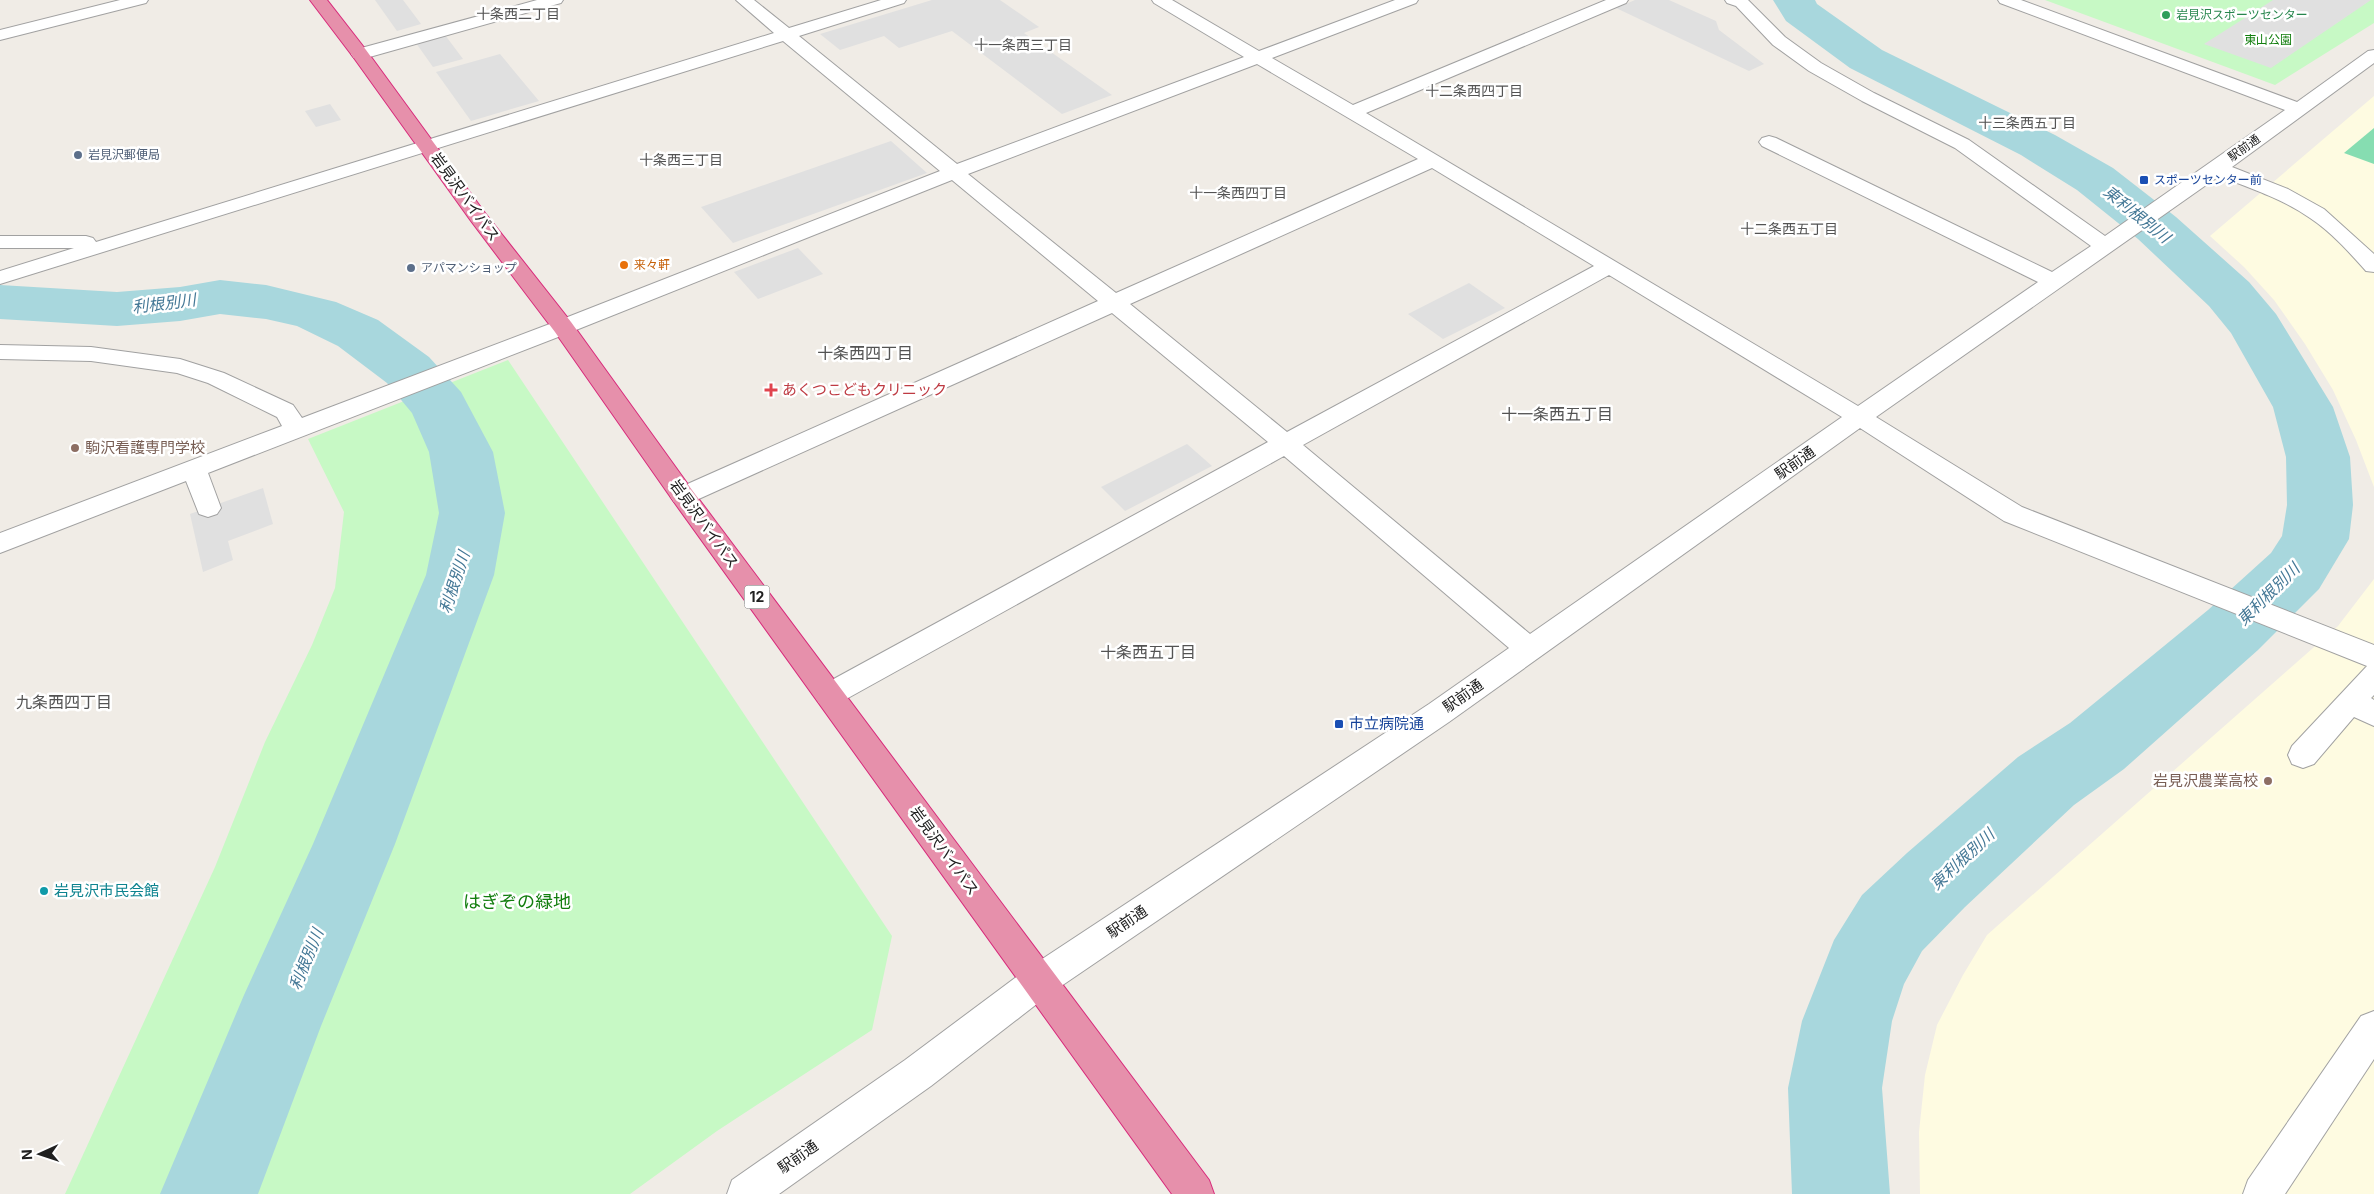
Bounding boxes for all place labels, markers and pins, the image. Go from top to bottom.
place label: 岩見沢スポーツセンター [2176,7,2308,22]
marker: 岩見沢スポーツセンター [2160,9,2172,21]
place label: 岩見沢郵便局 [88,147,160,162]
marker: 岩見沢郵便局 [72,149,84,161]
place label: スポーツセンター前 [2154,172,2262,187]
marker: スポーツセンター前 [2138,174,2150,186]
place label: 来々軒 [634,257,670,272]
marker: 来々軒 [618,259,630,271]
place label: アパマンショップ [421,260,517,275]
marker: アパマンショップ [405,262,417,274]
place label: あくつこどもクリニック [782,380,947,399]
marker: あくつこどもクリニック [764,383,778,397]
place label: 駒沢看護専門学校 [85,438,205,457]
marker: 駒沢看護専門学校 [69,442,81,454]
place label: 市立病院通 [1349,714,1424,733]
marker: 市立病院通 [1333,718,1345,730]
place label: 岩見沢農業高校 [2153,771,2258,790]
marker: 岩見沢農業高校 [2262,775,2274,787]
place label: 岩見沢市民会館 [54,881,159,900]
marker: 岩見沢市民会館 [38,885,50,897]

